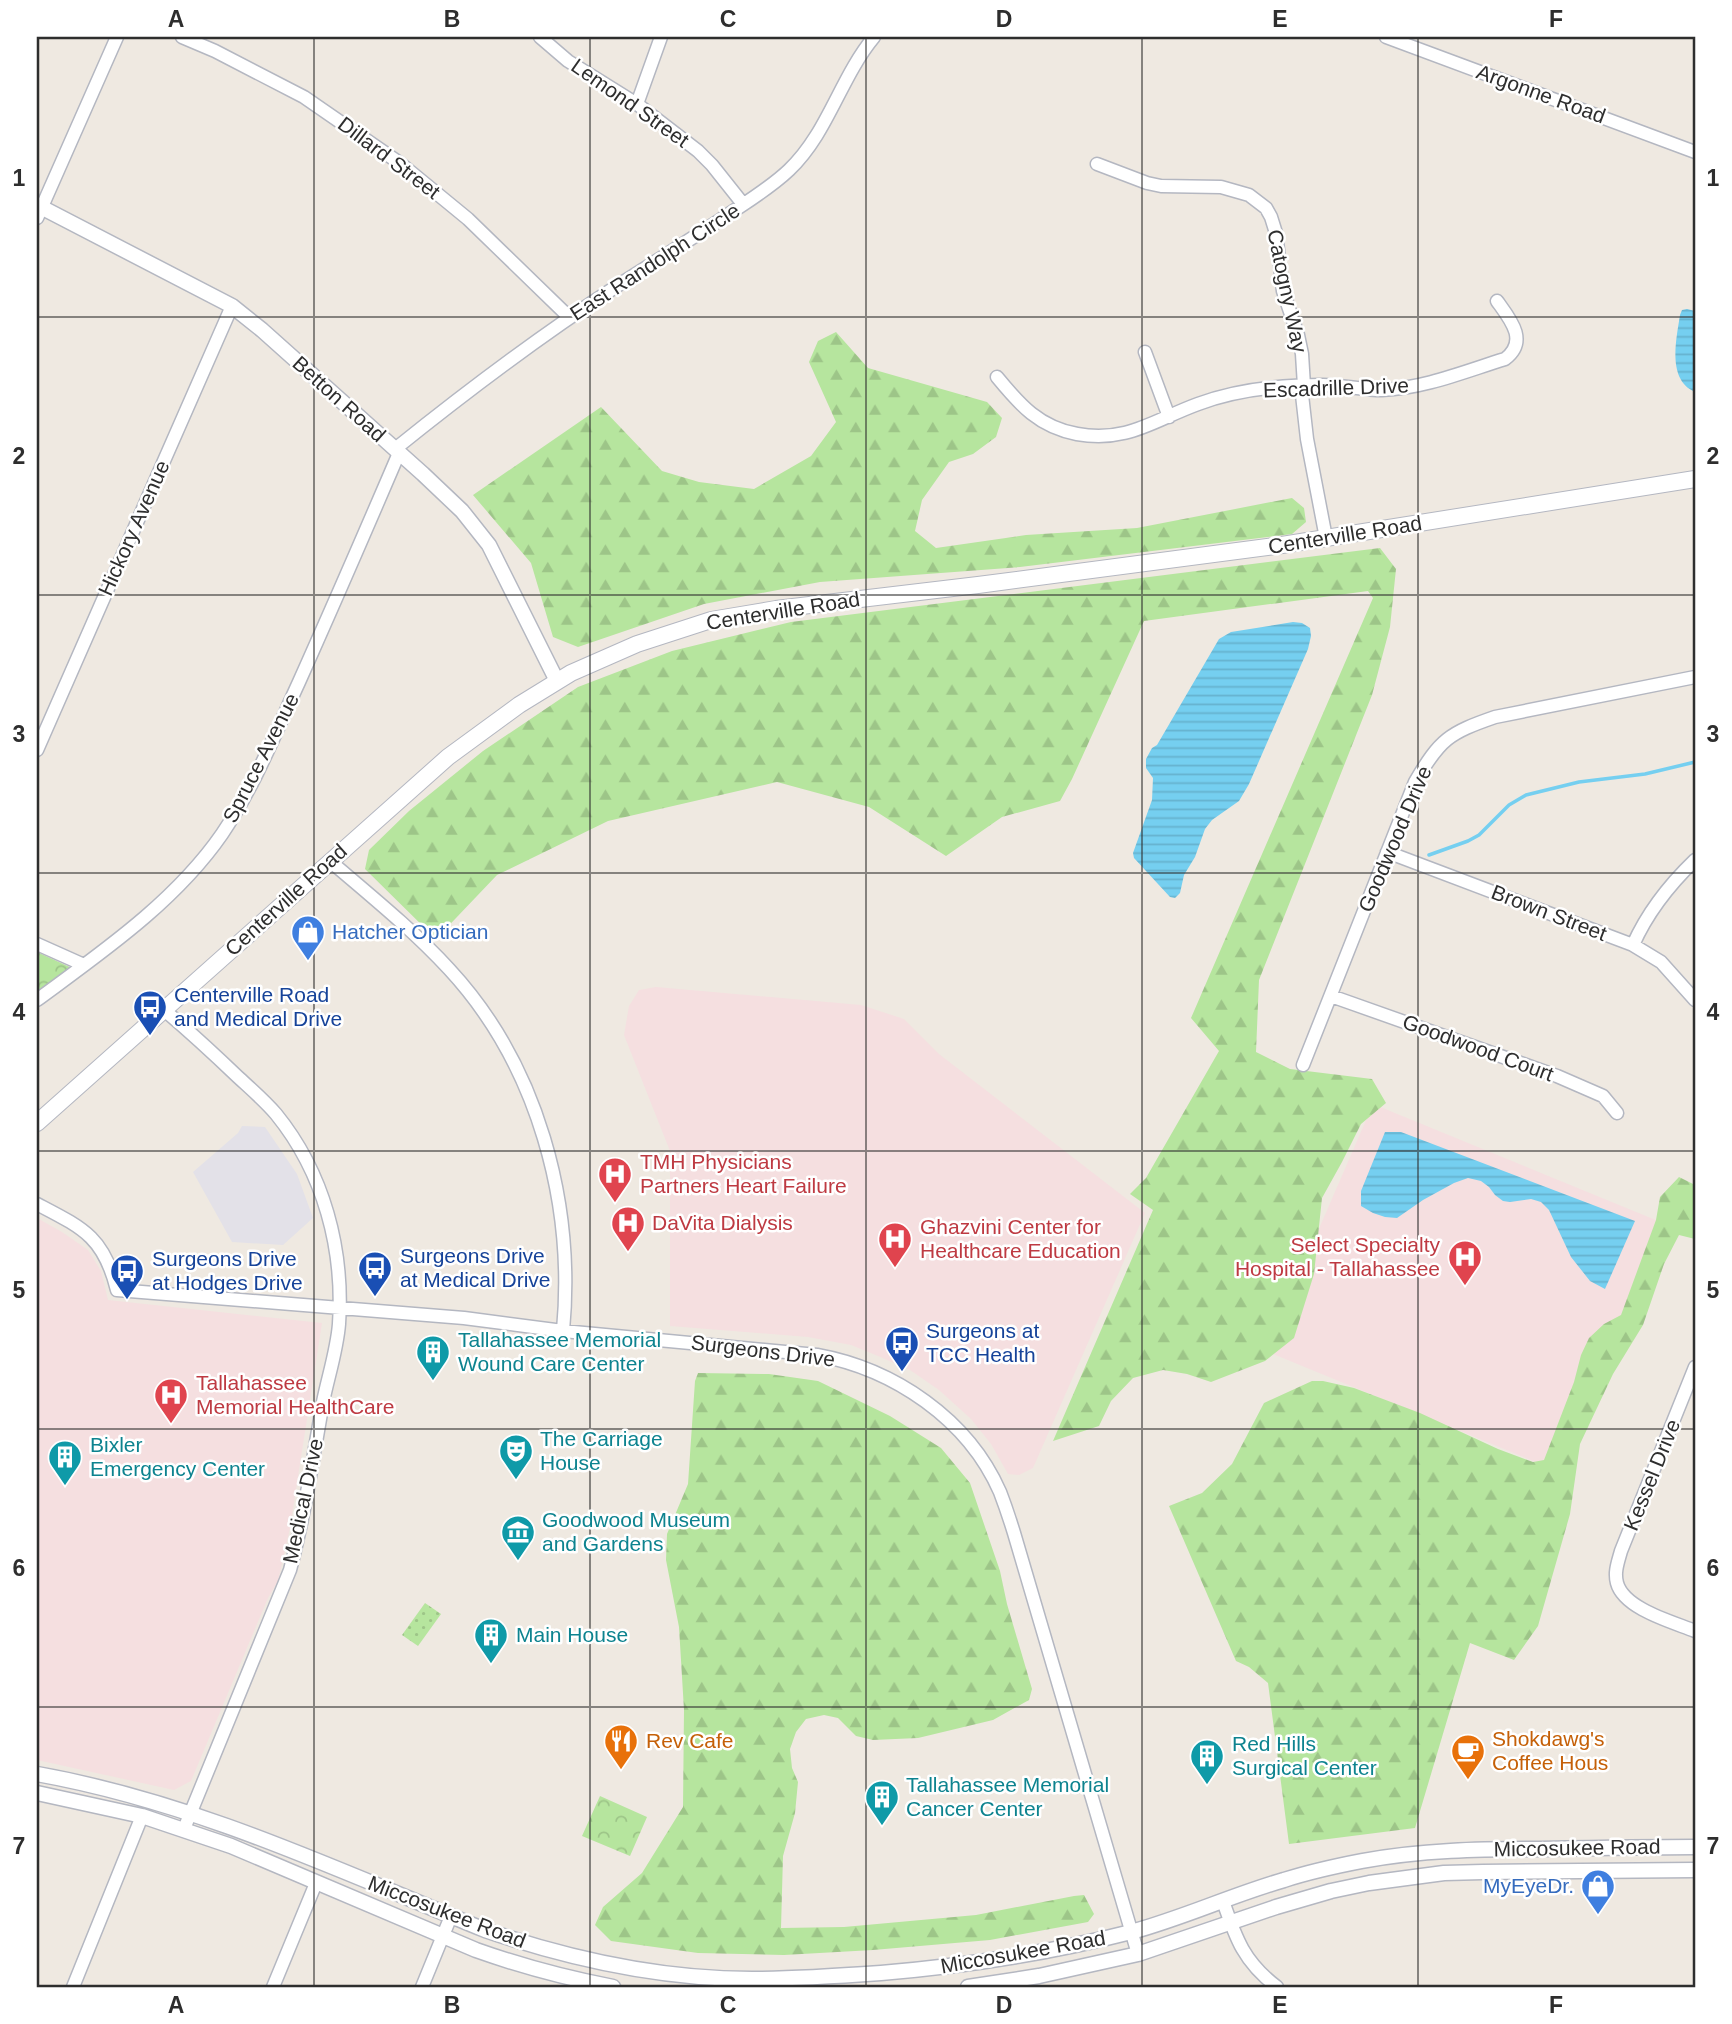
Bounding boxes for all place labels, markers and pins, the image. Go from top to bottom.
shop icon: Hatcher Optician [289,913,327,962]
place label: Hatcher Optician [332,920,488,943]
place label: Centerville Road and Medical Drive [174,983,342,1030]
bus stop icon: Centerville Road and Medical Drive [131,988,169,1037]
place label: TMH Physicians Partners Heart Failure [640,1150,847,1197]
hospital icon: TMH Physicians Partners Heart Failure [596,1155,634,1204]
hospital icon: DaVita Dialysis [609,1204,647,1253]
place label: DaVita Dialysis [652,1211,793,1234]
place label: Ghazvini Center for Healthcare Education [920,1215,1121,1262]
hospital icon: Ghazvini Center for Healthcare Education [876,1220,914,1269]
place label: Select Specialty Hospital - Tallahassee [1235,1233,1440,1280]
hospital icon: Select Specialty Hospital - Tallahassee [1446,1238,1484,1287]
place label: Surgeons Drive at Medical Drive [400,1244,551,1291]
place label: Surgeons Drive at Hodges Drive [152,1247,303,1294]
bus stop icon: Surgeons Drive at Medical Drive [356,1249,394,1298]
bus stop icon: Surgeons Drive at Hodges Drive [108,1252,146,1301]
place label: Surgeons at TCC Health [926,1319,1039,1366]
bus stop icon: Surgeons at TCC Health [883,1324,921,1373]
place label: Tallahassee Memorial Wound Care Center [458,1328,661,1375]
building icon: Tallahassee Memorial Wound Care Center [414,1333,452,1382]
place label: Tallahassee Memorial HealthCare [196,1371,394,1418]
hospital icon: Tallahassee Memorial HealthCare [152,1376,190,1425]
place label: The Carriage House [540,1427,663,1474]
theatre icon: The Carriage House [497,1432,535,1481]
place label: Bixler Emergency Center [90,1433,265,1480]
building icon: Bixler Emergency Center [46,1438,84,1487]
place label: Goodwood Museum and Gardens [542,1508,730,1555]
museum icon: Goodwood Museum and Gardens [499,1513,537,1562]
building icon: Main House [472,1616,510,1665]
place label: Main House [516,1623,628,1646]
restaurant icon: Rev Cafe [602,1722,640,1771]
place label: Shokdawg's Coffee Hous [1492,1727,1608,1774]
place label: Rev Cafe [646,1729,734,1752]
place label: Red Hills Surgical Center [1232,1732,1377,1779]
cafe icon: Shokdawg's Coffee Hous [1449,1732,1487,1781]
building icon: Red Hills Surgical Center [1188,1737,1226,1786]
place label: Tallahassee Memorial Cancer Center [906,1773,1109,1820]
building icon: Tallahassee Memorial Cancer Center [863,1778,901,1827]
shop icon: MyEyeDr. [1579,1867,1617,1916]
place label: MyEyeDr. [1483,1874,1574,1897]

